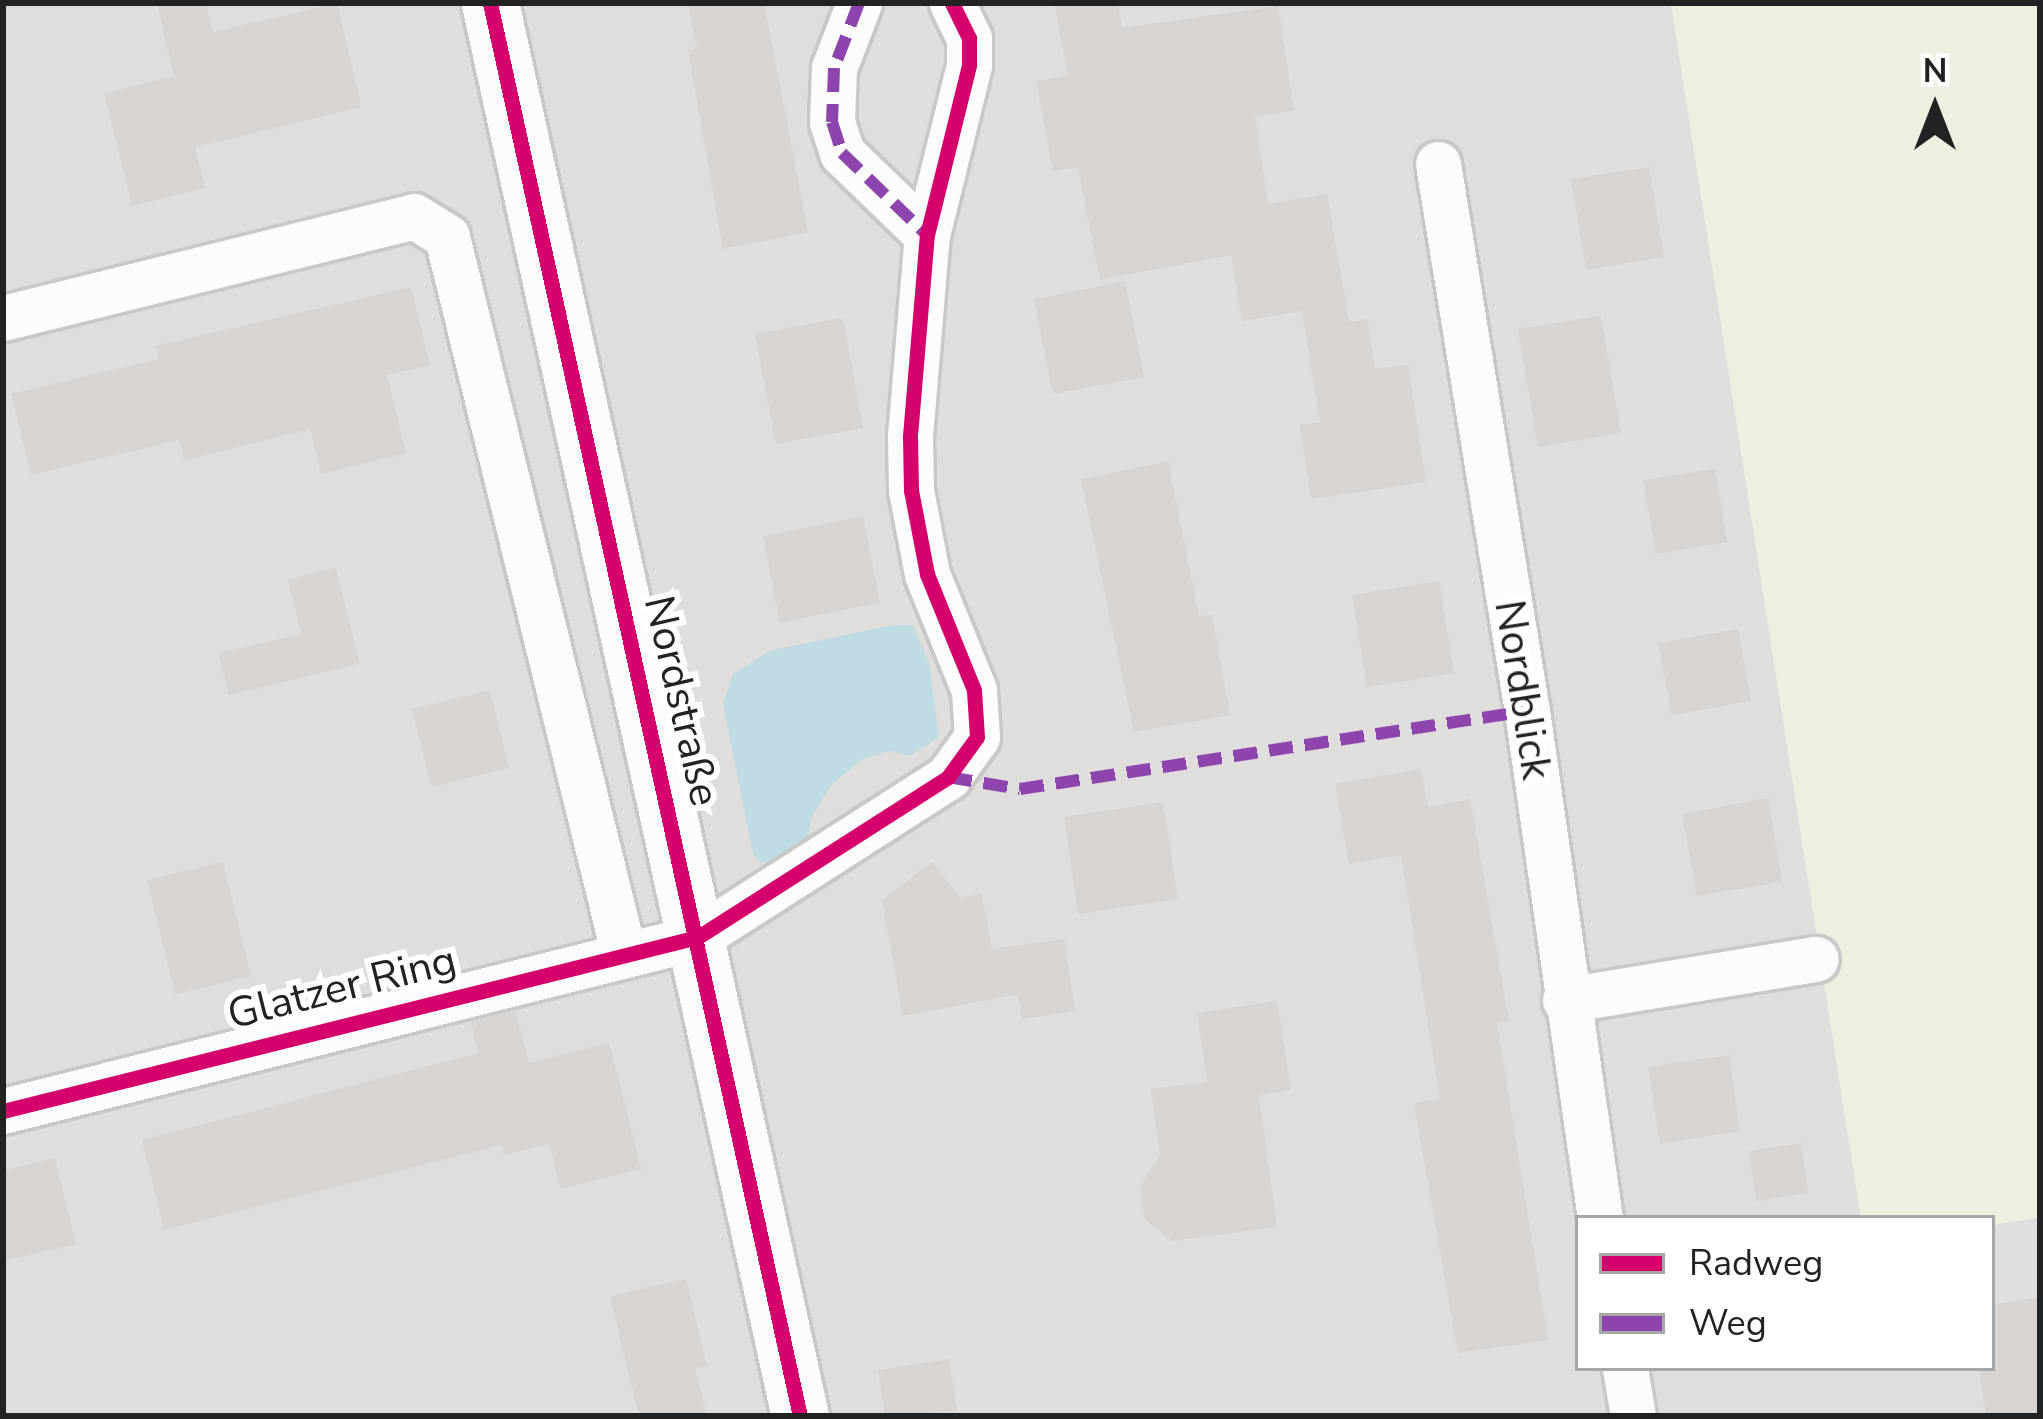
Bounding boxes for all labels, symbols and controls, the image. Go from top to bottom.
north arrow [1875,48,1995,168]
text: N [1923,49,1947,94]
street label: Nordstraße [632,591,730,811]
street label: Nordblick [1483,597,1561,783]
street label: Glatzer Ring [223,935,461,1041]
legend [1575,1215,1995,1371]
text: Radweg [1689,1239,1823,1288]
text: Weg [1689,1299,1767,1348]

